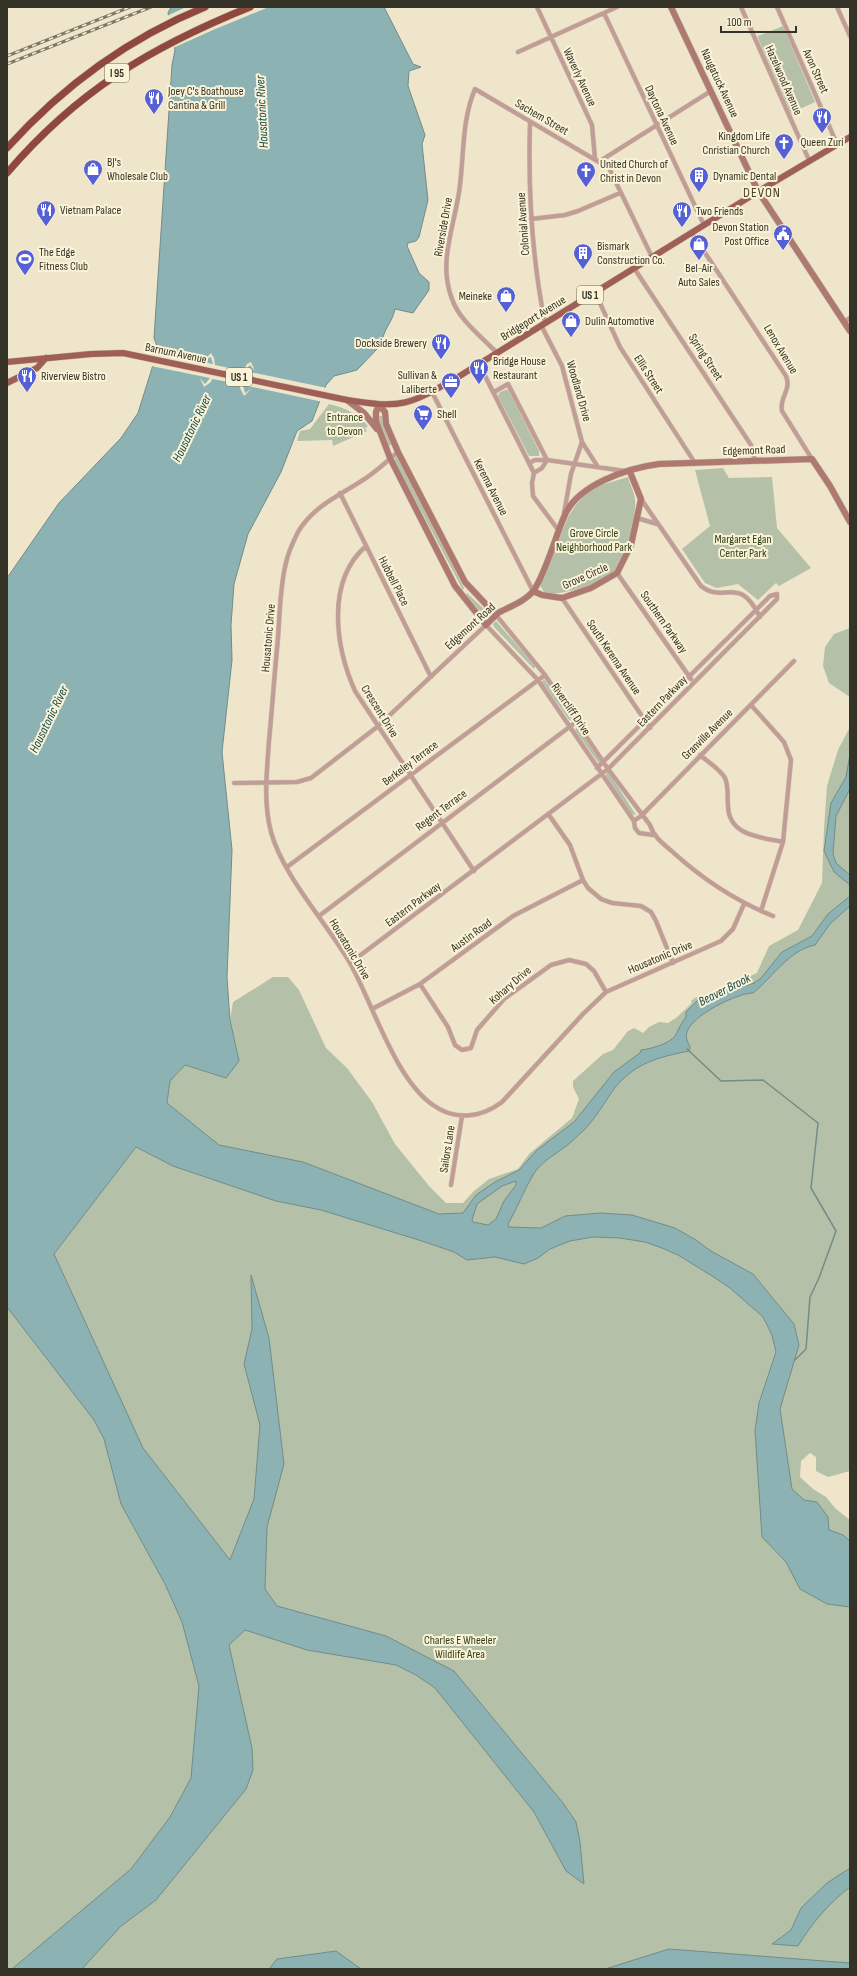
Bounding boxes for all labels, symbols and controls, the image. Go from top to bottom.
scale bar [721,8,796,34]
text: 100 m [727,15,752,30]
street label: Hazelwood Avenue [761,43,806,118]
street label: Waverly Avenue [559,46,600,109]
street label: Naugatuck Avenue [697,46,742,120]
street label: Avon Street [799,46,832,96]
road number: I 95 [105,64,129,82]
water label: Housatonic River [252,74,272,149]
street label: Daytona Avenue [641,83,682,148]
place label: Joey C's Boathouse Cantina & Grill [167,84,244,113]
restaurant icon: Joey C's Boathouse Cantina & Grill [143,87,165,115]
street label: Sachem Street [512,96,572,139]
restaurant icon: Queen Zuri [811,106,833,134]
place label: Kingdom Life Cnristian Church [702,129,770,158]
church icon: Kingdom Life Cnristian Church [773,132,795,160]
place label: Queen Zuri [800,135,844,150]
place label: BJ's Wholesale Club [107,155,168,184]
place label: United Church of Christ in Devon [600,157,669,186]
shop icon: BJ's Wholesale Club [82,158,104,186]
church icon: United Church of Christ in Devon [575,160,597,188]
building icon: Dynamic Dental [688,165,710,193]
place label: Dynamic Dental [713,169,776,184]
district label: DEVON [743,184,781,201]
street label: Colonial Avenue [514,192,533,256]
street label: Riverside Drive [431,196,456,258]
restaurant icon: Vietnam Palace [35,199,57,227]
restaurant icon: Two Friends [671,200,693,228]
place label: Vietnam Palace [60,203,122,218]
place label: Two Friends [696,204,743,219]
place label: Devon Station Post Office [712,220,769,249]
public building icon: Devon Station Post Office [772,223,794,251]
shop icon: Bel-Air Auto Sales [688,233,710,261]
place label: Bismark Construction Co. [597,239,665,268]
building icon: Bismark Construction Co. [572,242,594,270]
place label: The Edge Fitness Club [39,245,88,274]
sports icon: The Edge Fitness Club [14,248,36,276]
place label: Bel-Air Auto Sales [677,261,720,290]
shop icon: Meineke [495,285,517,313]
road number: US 1 [577,286,603,304]
place label: Meineke [459,289,492,304]
street label: Bridgeport Avenue [498,292,569,344]
shop icon: Dulin Automotive [560,310,582,338]
place label: Dulin Automotive [585,314,655,329]
street label: Lenox Avenue [760,322,801,377]
street label: Spring Street [685,331,726,384]
restaurant icon: Dockside Brewery [430,332,452,360]
place label: Dockside Brewery [356,336,427,351]
street label: Barnum Avenue [144,340,208,367]
street label: Ellis Street [630,352,667,397]
place label: Bridge House Restaurant [493,354,546,383]
restaurant icon: Bridge House Restaurant [468,357,490,385]
street label: Woodland Drive [563,359,594,423]
restaurant icon: Riverview Bistro [16,365,38,393]
road number: US 1 [226,368,252,386]
place label: Sullivan & Laliberte [398,368,437,397]
place label: Riverview Bistro [41,369,106,384]
office icon: Sullivan & Laliberte [440,371,462,399]
water label: Housatonic River [169,391,216,465]
supermarket icon: Shell [412,403,434,431]
place label: Shell [437,407,457,422]
park label: Entrance to Devon [327,410,363,439]
street label: Edgemont Road [722,442,786,459]
street label: Kerema Avenue [470,456,511,518]
park label: Grove Circle Neighborhood Park [556,526,632,555]
park label: Margaret Egan Center Park [714,532,772,561]
street label: Hubbell Place [375,554,413,609]
street label: Grove Circle [560,560,611,593]
street label: Southern Parkway [637,588,691,657]
street label: Edgemont Road [442,600,499,653]
street label: Housatonic Drive [258,603,279,673]
street label: South Kerema Avenue [583,617,644,698]
street label: Eastern Parkway [634,672,691,730]
street label: Rivercliff Drive [548,680,594,738]
water label: Housatonic River [26,682,73,756]
street label: Crescent Drive [357,682,402,741]
street label: Granville Avenue [679,705,736,763]
street label: Berkeley Terrace [379,737,441,789]
street label: Regent Terrace [413,786,470,835]
street label: Eastern Parkway [382,878,444,930]
street label: Austin Road [447,915,495,956]
street label: Housatonic Drive [325,916,374,983]
street label: Housatonic Drive [626,937,695,978]
street label: Kohary Drive [486,963,535,1008]
water label: Beaver Brook [696,970,754,1010]
street label: Sailors Lane [436,1124,459,1174]
park label: Charles E Wheeler Wildlife Area [424,1633,497,1662]

